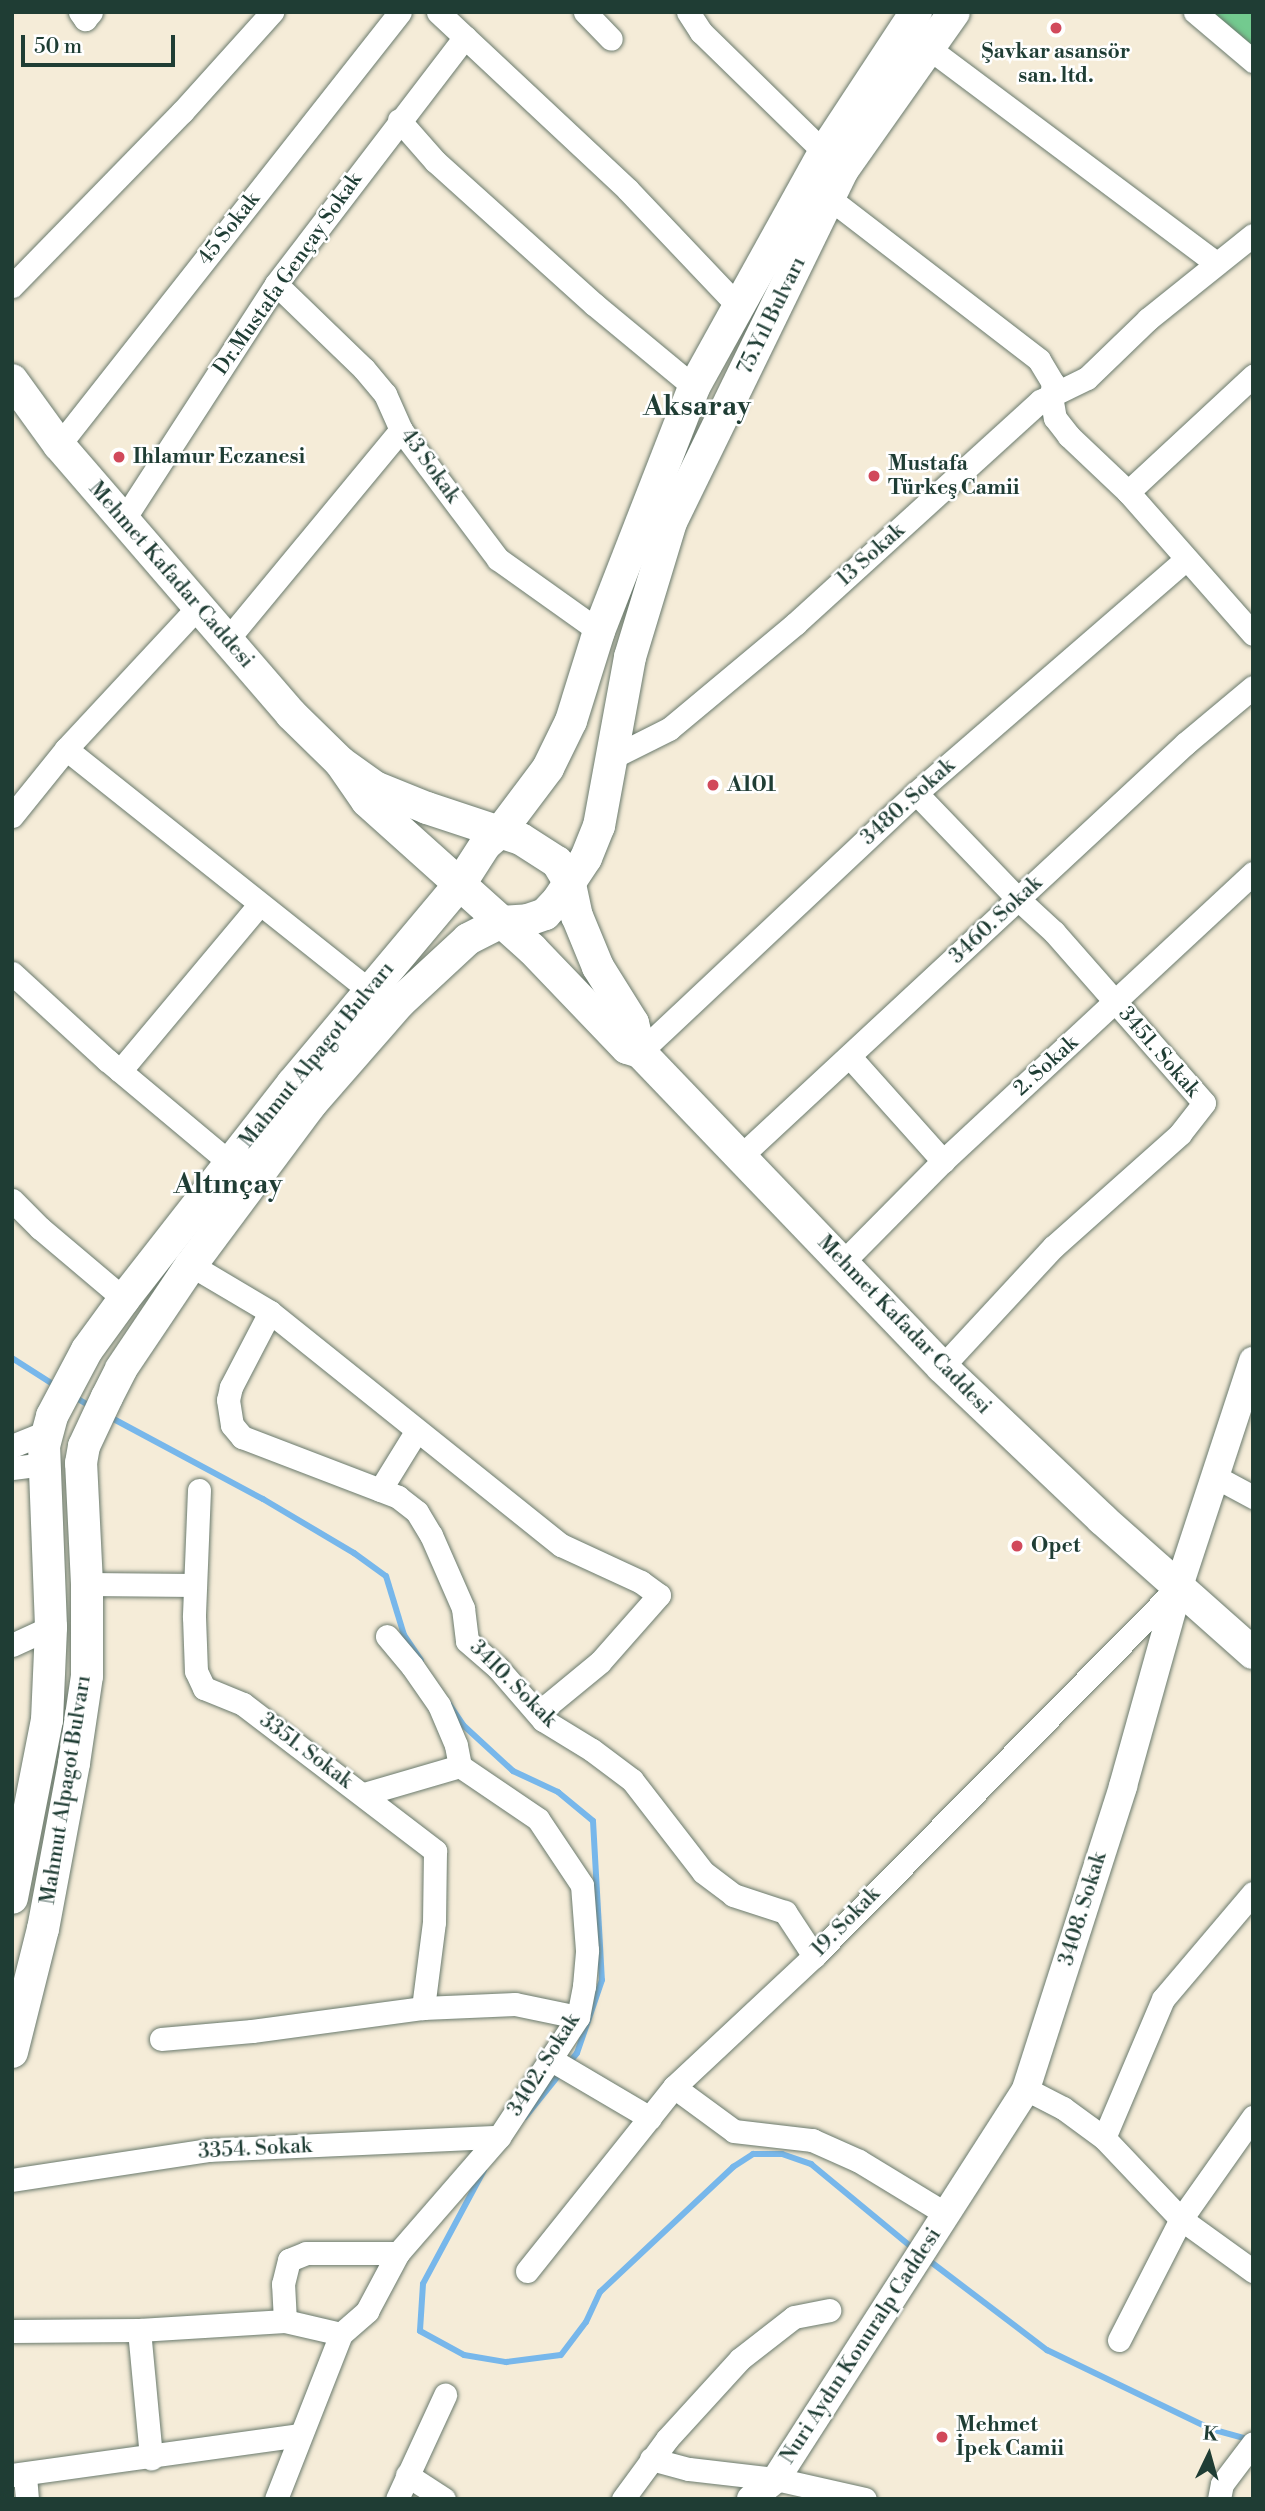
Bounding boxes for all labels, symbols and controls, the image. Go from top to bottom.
marker: Şavkar asansör san. ltd. [1048,20,1064,36]
scale bar [24,21,178,65]
text: 50 m [34,34,82,60]
place label: Şavkar asansör san. ltd. [982,39,1130,89]
street label: Dr.Mustafa Gençay Sokak [208,168,368,380]
street label: 45 Sokak [193,188,265,270]
street label: 75.Yıl Bulvarı [733,253,811,379]
district label: Aksaray [643,390,751,424]
street label: 43 Sokak [395,424,465,508]
place label: Ihlamur Eczanesi [133,444,305,470]
marker: Ihlamur Eczanesi [111,449,127,465]
place label: Mustafa Türkeş Camii [888,451,1019,501]
marker: Mustafa Türkeş Camii [866,468,882,484]
street label: Mehmet Kafadar Caddesi [83,477,259,673]
street label: 13 Sokak [832,518,910,592]
street label: 3480. Sokak [856,753,960,851]
place label: A101 [727,772,776,798]
marker: A101 [705,777,721,793]
street label: 3460. Sokak [945,871,1047,969]
street label: Mahmut Alpagot Bulvarı [234,957,400,1153]
street label: 3451. Sokak [1113,1002,1205,1102]
street label: 2. Sokak [1009,1031,1083,1101]
district label: Altınçay [173,1168,283,1202]
street label: Mehmet Kafadar Caddesi [812,1230,996,1420]
place label: Opet [1031,1533,1080,1559]
marker: Opet [1009,1538,1025,1554]
street label: 3410. Sokak [464,1635,562,1733]
street label: Mahmut Alpagot Bulvarı [35,1674,97,1906]
street label: 3351. Sokak [254,1708,358,1794]
street label: 3408. Sokak [1054,1849,1112,1969]
street label: 19. Sokak [807,1882,885,1962]
street label: 3402. Sokak [503,2009,585,2121]
street label: 3354. Sokak [198,2133,312,2165]
street label: Nuri Aydın Konuralp Caddesi [775,2223,947,2469]
place label: Mehmet İpek Camii [956,2412,1064,2462]
north arrow [1174,2420,1244,2490]
text: K [1202,2421,1220,2447]
marker: Mehmet İpek Camii [934,2429,950,2445]

